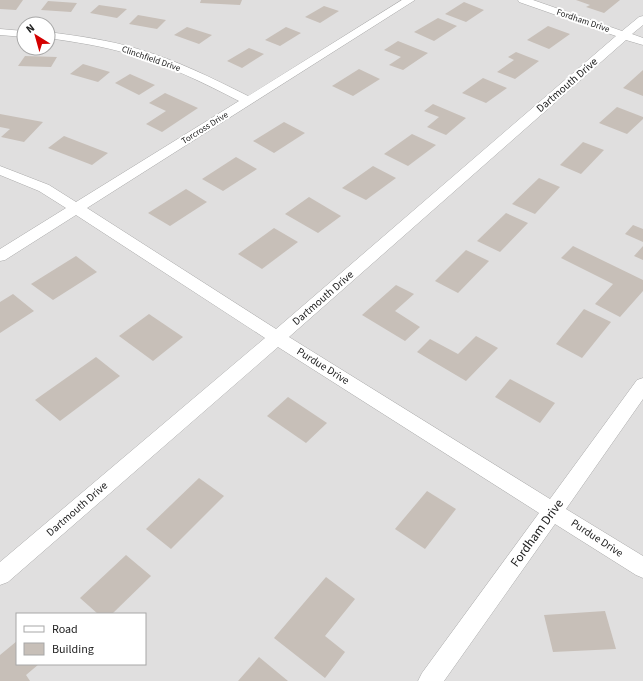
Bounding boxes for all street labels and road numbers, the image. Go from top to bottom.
street label: Fordham Drive [555,6,612,36]
street label: Clinchfield Drive [120,43,183,75]
street label: Dartmouth Drive [533,54,601,116]
street label: Torcross Drive [179,108,231,148]
street label: Dartmouth Drive [289,267,357,329]
street label: Purdue Drive [294,344,353,388]
street label: Dartmouth Drive [43,478,111,540]
street label: Fordham Drive [506,495,568,571]
street label: Purdue Drive [568,516,626,561]

